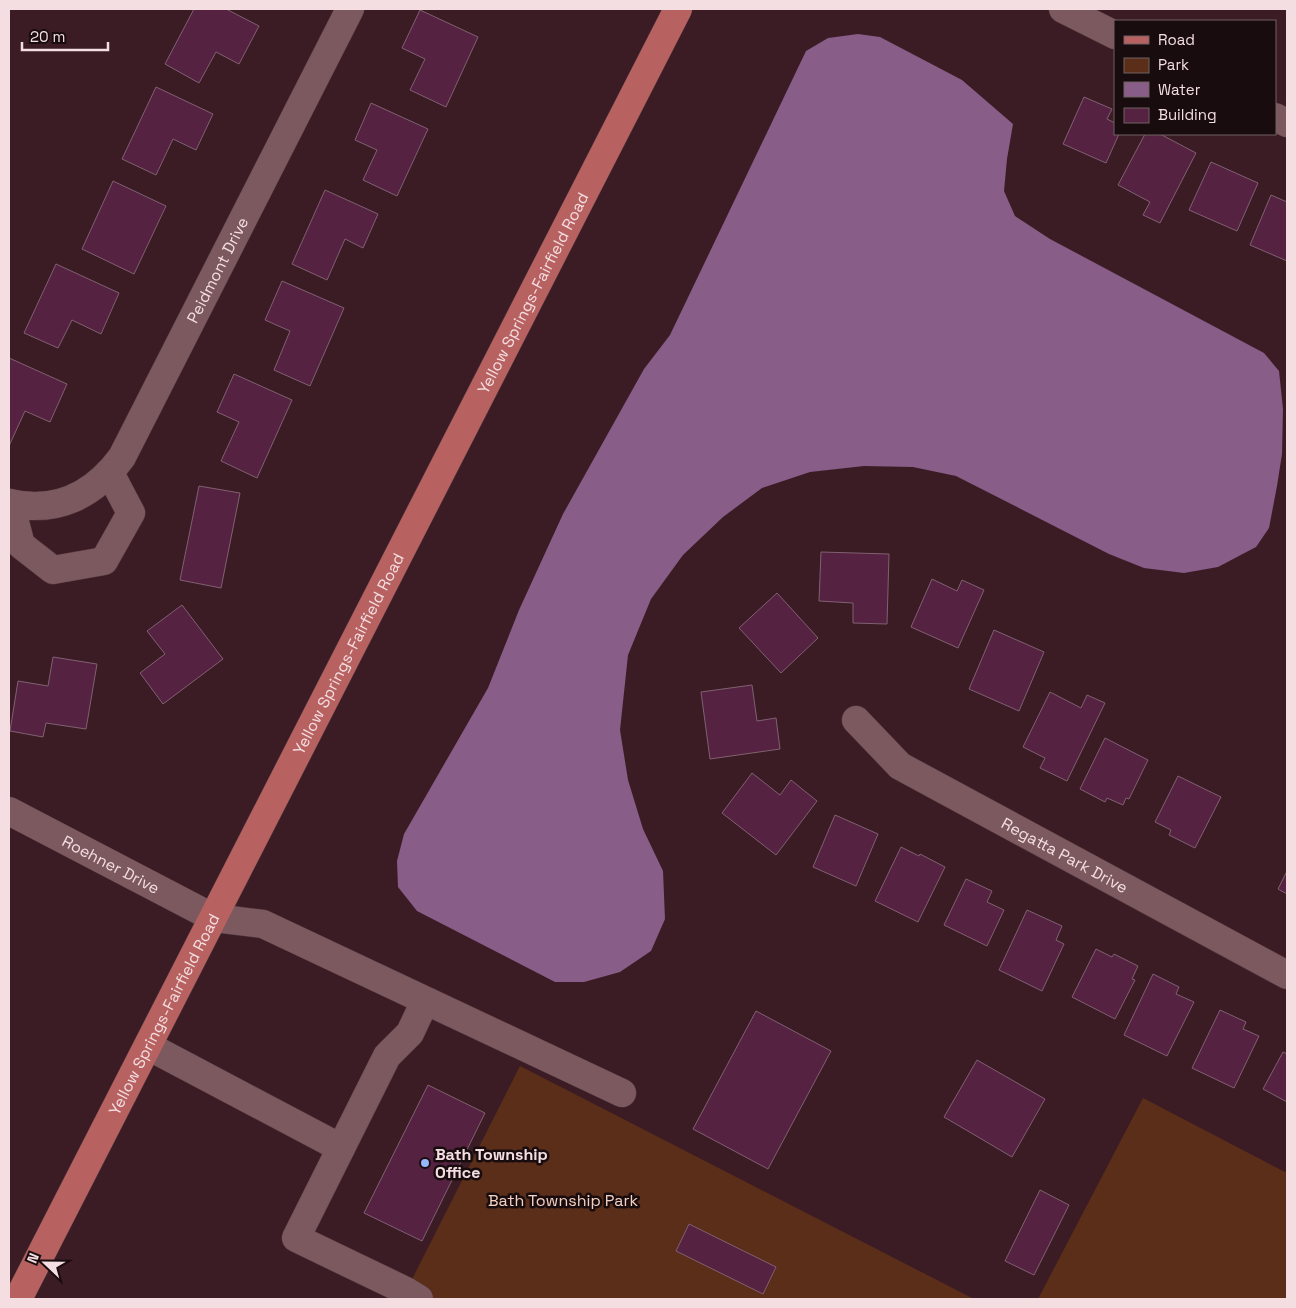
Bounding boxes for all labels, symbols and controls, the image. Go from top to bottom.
scale bar [22,20,109,52]
legend [1114,20,1276,135]
text: 20 m [30,27,65,46]
text: Road [1158,30,1195,49]
text: Park [1158,55,1189,74]
text: Water [1158,80,1201,99]
text: Building [1158,105,1217,124]
street label: Yellow Springs-Fairfield Road [472,189,593,397]
street label: Peidmont Drive [182,213,253,326]
street label: Yellow Springs-Fairfield Road [288,549,409,758]
street label: Regatta Park Drive [998,812,1132,898]
street label: Roehner Drive [59,830,163,898]
street label: Yellow Springs-Fairfield Road [103,910,224,1118]
place label: Bath Township Office [435,1144,548,1183]
marker: Bath Township Office [419,1157,431,1169]
park label: Bath Township Park [488,1190,638,1211]
north arrow [20,1238,70,1288]
text: N [23,1250,43,1266]

